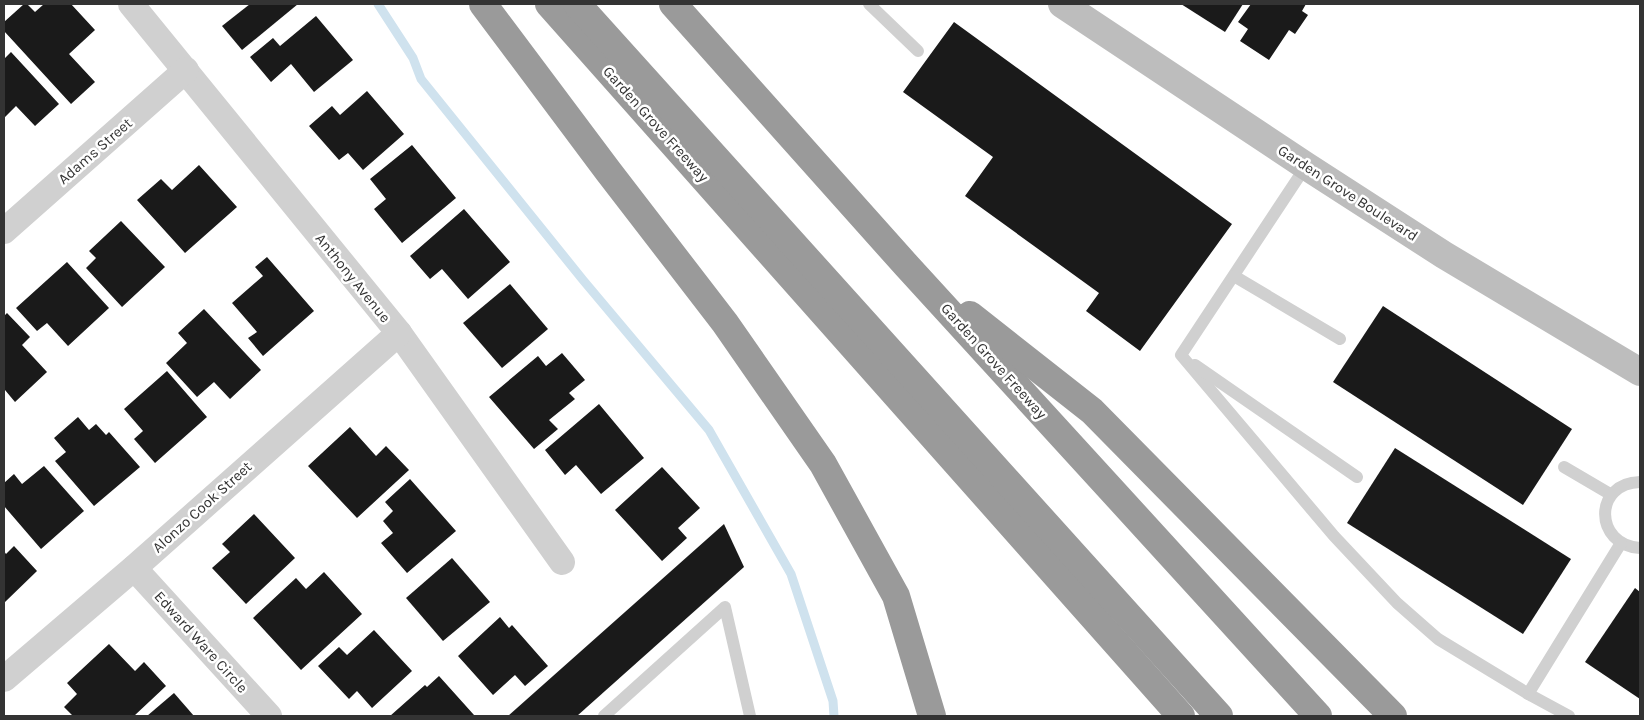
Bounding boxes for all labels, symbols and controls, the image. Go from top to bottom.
street label: Garden Grove Freeway [599,62,713,186]
street label: Adams Street [54,114,136,188]
street label: Garden Grove Boulevard [1275,141,1421,245]
street label: Anthony Avenue [312,230,394,326]
street label: Garden Grove Freeway [937,299,1051,423]
street label: Alonzo Cook Street [149,457,256,556]
street label: Edward Ware Circle [151,587,251,697]

